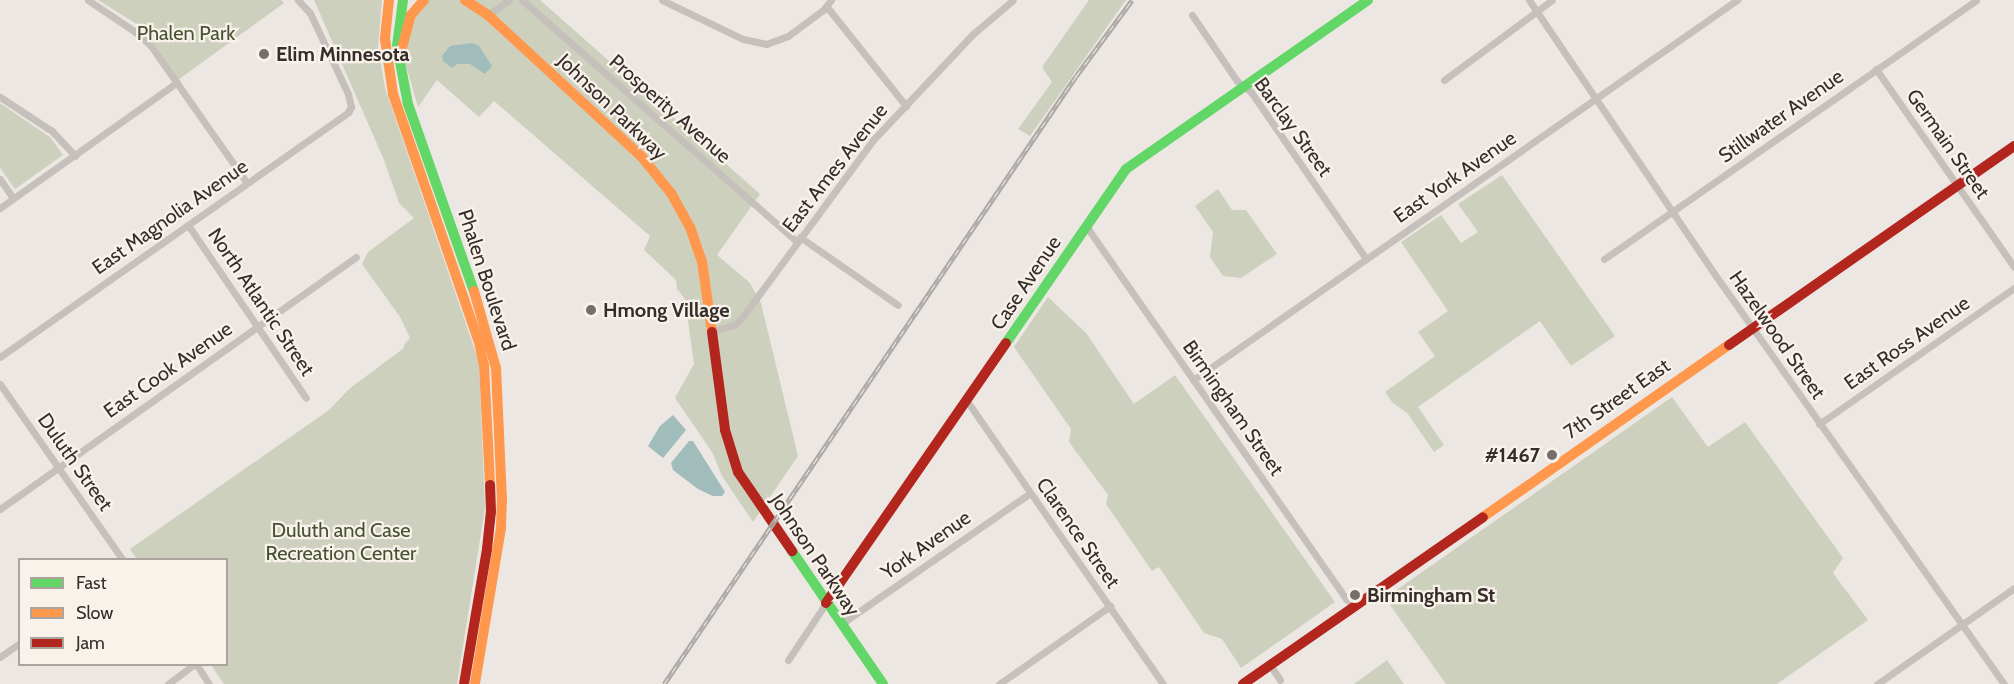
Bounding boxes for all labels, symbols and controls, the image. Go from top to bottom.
park label: Phalen Park [137,21,235,45]
place label: Elim Minnesota [276,42,410,66]
marker: Elim Minnesota [257,47,271,61]
street label: Johnson Parkway [552,49,672,165]
street label: Prosperity Avenue [604,50,736,168]
street label: Stillwater Avenue [1714,64,1848,168]
street label: Barclay Street [1249,73,1337,181]
street label: Germain Street [1901,85,1995,203]
street label: East Ames Avenue [777,99,893,237]
street label: East York Avenue [1389,126,1521,228]
street label: East Magnolia Avenue [88,154,252,280]
street label: Phalen Boulevard [453,206,521,354]
street label: North Atlantic Street [203,224,319,380]
street label: Case Avenue [986,231,1066,335]
street label: Hazelwood Street [1724,266,1830,404]
street label: East Ross Avenue [1840,291,1974,395]
place label: Hmong Village [603,298,730,322]
marker: Hmong Village [584,303,598,317]
street label: East Cook Avenue [99,317,237,423]
street label: Birmingham Street [1178,336,1288,480]
street label: 7th Street East [1559,354,1675,444]
street label: Duluth Street [33,409,117,515]
place label: #1467 [1485,443,1540,467]
marker: #1467 [1545,448,1559,462]
street label: Clarence Street [1031,473,1125,593]
street label: Johnson Parkway [765,489,865,621]
street label: York Avenue [877,505,975,585]
park label: Duluth and Case Recreation Center [266,519,416,566]
legend [18,558,228,666]
text: Fast [76,572,107,594]
place label: Birmingham St [1367,583,1495,607]
marker: Birmingham St [1348,588,1362,602]
text: Slow [76,602,113,624]
text: Jam [76,632,105,654]

